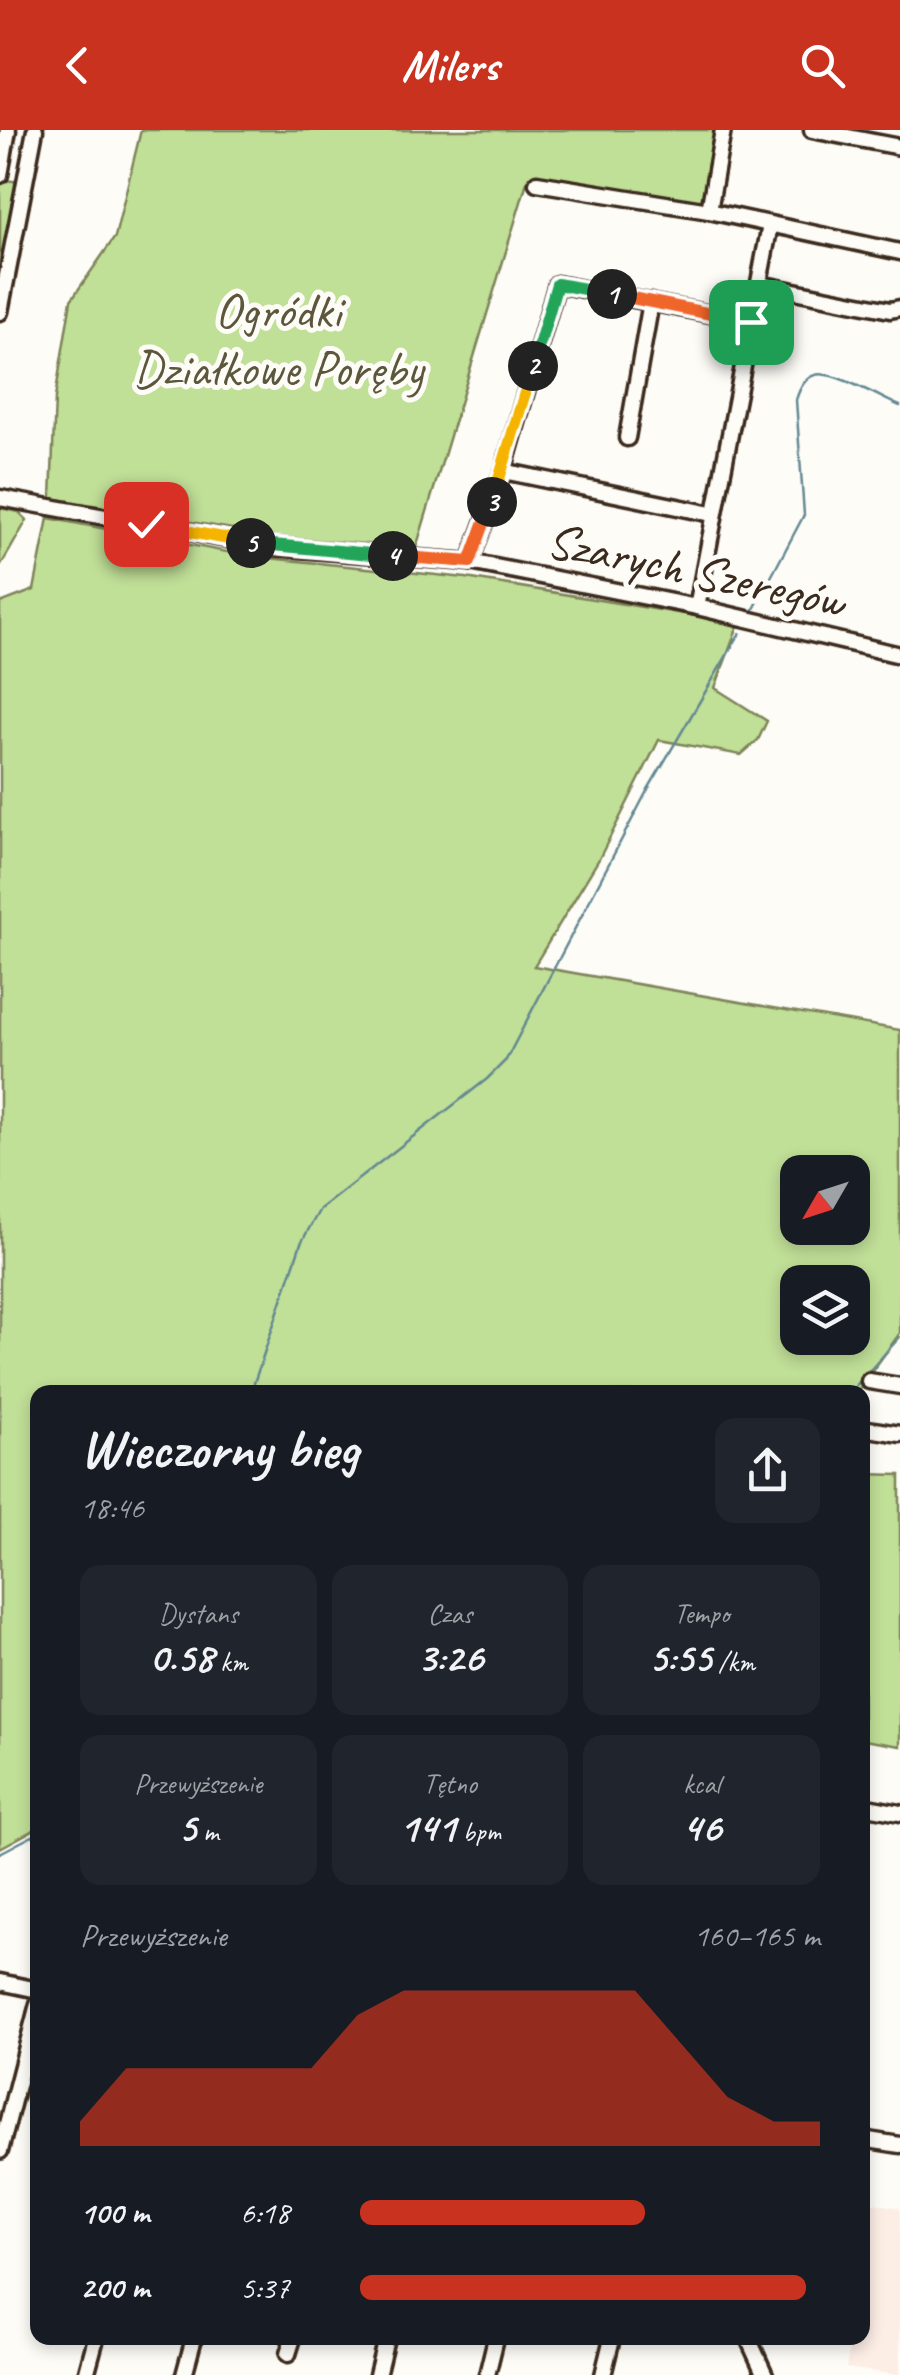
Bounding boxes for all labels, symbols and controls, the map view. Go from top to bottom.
text: Milers [401,37,499,94]
icon: back [50,38,105,93]
icon: search [795,38,850,93]
pin: 1 [587,269,637,319]
text: 1 [606,276,618,311]
park label: Ogródki Działkowe Poręby [133,279,426,400]
pin [709,280,794,365]
icon: arrive [724,295,779,350]
pin: 2 [508,341,558,391]
text: 2 [527,348,539,383]
pin: 3 [467,477,517,527]
pin [104,482,189,567]
text: 3 [486,484,498,519]
icon: check [119,497,174,552]
street label: Szarych Szeregów [541,508,854,634]
pin: 5 [226,518,276,568]
text: 5 [245,525,257,560]
pin: 4 [368,531,418,581]
text: 4 [387,538,399,573]
north arrow [780,1155,870,1245]
map controls [780,1155,870,1355]
button: layers [780,1265,870,1355]
text: Wieczorny bieg [80,1414,358,1484]
button: share [715,1418,820,1523]
text: 18:46 [80,1487,144,1528]
text: Dystans [159,1596,238,1631]
text: Czas [428,1596,472,1631]
text: Tempo [674,1596,729,1631]
text: 0.58 [149,1631,213,1684]
text: 3:26 [417,1631,483,1684]
text: 5:55 [648,1631,711,1684]
text: km [213,1644,248,1679]
text: /km [711,1644,755,1679]
text: Przewyższenie [134,1766,262,1801]
text: Tętno [423,1766,477,1801]
text: kcal [683,1766,720,1801]
text: 5 [178,1801,196,1854]
text: 141 [399,1801,456,1854]
text: 46 [682,1801,721,1854]
text: m [196,1814,219,1849]
text: bpm [456,1814,501,1849]
text: Przewyższenie [80,1915,227,1956]
text: 160–165 m [694,1915,820,1956]
text: 100 m [80,2192,149,2233]
text: 6:18 [240,2192,290,2233]
text: 200 m [80,2267,149,2308]
text: 5:37 [240,2267,290,2308]

